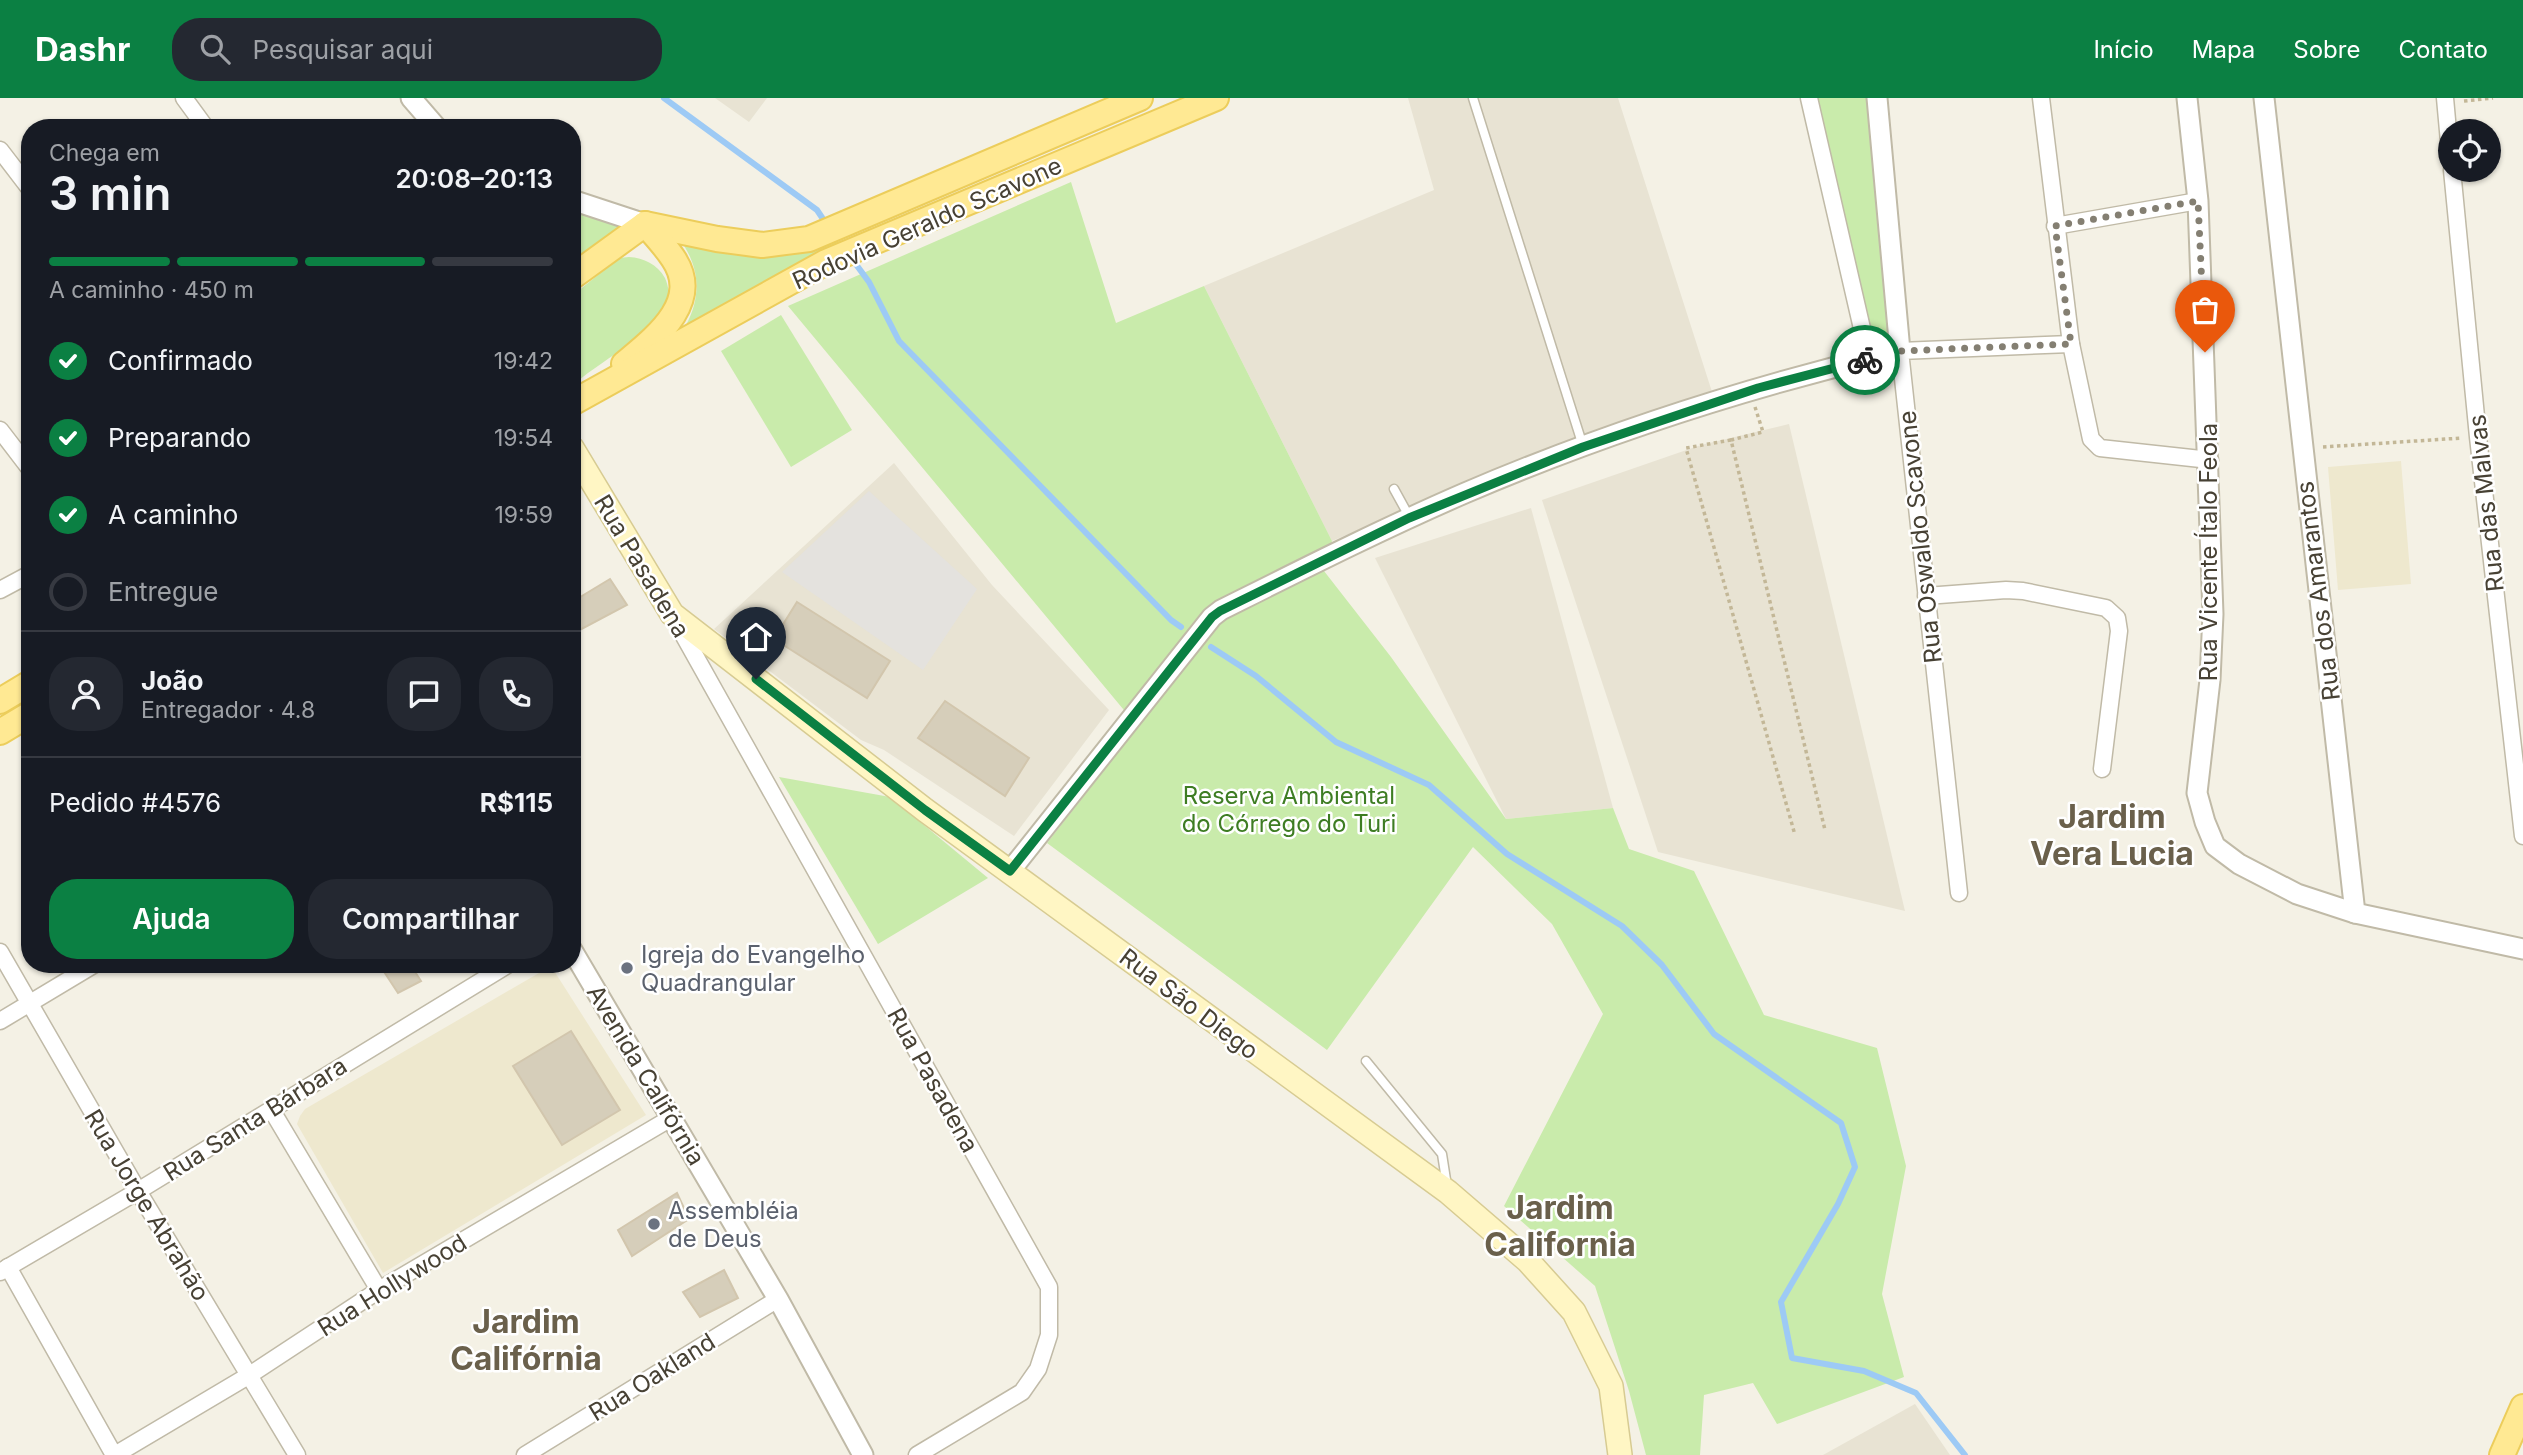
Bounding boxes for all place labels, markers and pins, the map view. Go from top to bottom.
pin [2175,280,2235,352]
pin [726,607,786,679]
place label: Igreja do Evangelho Quadrangular [641,940,865,997]
marker: Igreja do Evangelho Quadrangular [619,960,635,976]
place label: Assembléia de Deus [668,1196,799,1253]
marker: Assembléia de Deus [646,1216,662,1232]

